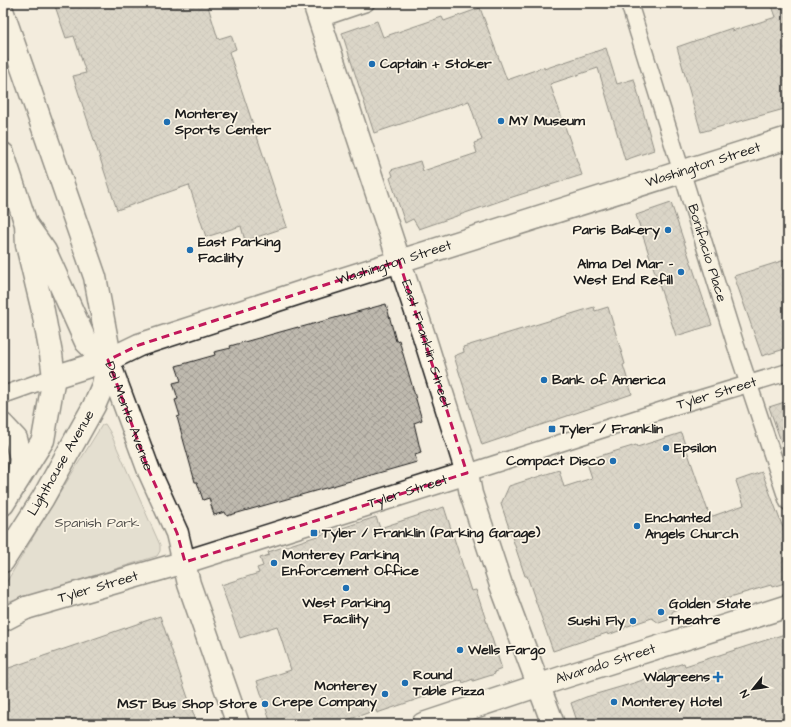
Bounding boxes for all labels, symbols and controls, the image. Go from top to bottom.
place label: Captain + Stoker [380,54,492,74]
marker: Captain + Stoker [367,59,377,69]
place label: Monterey Sports Center [174,104,271,140]
place label: MY Museum [509,111,586,131]
marker: MY Museum [496,116,506,126]
marker: Monterey Sports Center [162,117,172,127]
street label: Washington Street [643,137,763,193]
street label: Bonifacio Place [682,202,732,305]
place label: Paris Bakery [573,220,660,240]
marker: Paris Bakery [663,225,673,235]
place label: East Parking Facility [198,232,281,268]
street label: Washington Street [334,235,455,290]
marker: East Parking Facility [185,245,195,255]
place label: Alma Del Mar - West End Refill [573,254,674,290]
marker: Alma Del Mar - West End Refill [676,267,686,277]
street label: East Franklin Street [396,277,456,411]
street label: Del Monte Avenue [99,359,158,474]
place label: Bank of America [552,370,666,390]
street label: Tyler Street [674,372,759,415]
marker: Bank of America [539,375,549,385]
street label: Lighthouse Avenue [23,406,100,520]
place label: Tyler / Franklin [559,419,663,439]
marker: Tyler / Franklin [547,424,557,434]
place label: Epsilon [674,438,716,458]
marker: Epsilon [661,443,671,453]
place label: Compact Disco [506,451,605,471]
marker: Compact Disco [608,456,618,466]
street label: Tyler Street [365,470,450,514]
place label: Enchanted Angels Church [645,508,739,545]
park label: Spanish Park [55,513,140,533]
marker: Enchanted Angels Church [632,521,642,531]
place label: Tyler / Franklin (Parking Garage) [321,523,541,544]
marker: Tyler / Franklin (Parking Garage) [309,528,319,538]
place label: Monterey Parking Enforcement Office [282,545,419,581]
marker: Monterey Parking Enforcement Office [269,558,279,568]
street label: Tyler Street [56,566,141,608]
marker: West Parking Facility [341,583,351,593]
place label: West Parking Facility [301,593,391,629]
place label: Golden State Theatre [668,594,752,630]
marker: Golden State Theatre [656,607,666,617]
place label: Sushi Fly [567,611,625,631]
marker: Sushi Fly [628,616,638,626]
street label: Alvarado Street [552,639,658,689]
place label: Wells Fargo [467,640,546,661]
marker: Wells Fargo [455,645,465,655]
place label: Round Table Pizza [412,665,485,701]
place label: Walgreens [642,667,710,688]
north arrow [733,669,773,709]
marker: Walgreens [713,672,723,682]
place label: Monterey Crepe Company [273,676,377,712]
marker: Round Table Pizza [400,678,410,688]
text: N [737,687,753,700]
marker: Monterey Crepe Company [380,689,390,699]
place label: Monterey Hotel [622,692,723,712]
place label: MST Bus Shop Store [117,694,257,714]
marker: Monterey Hotel [609,697,619,707]
marker: MST Bus Shop Store [260,699,270,709]

